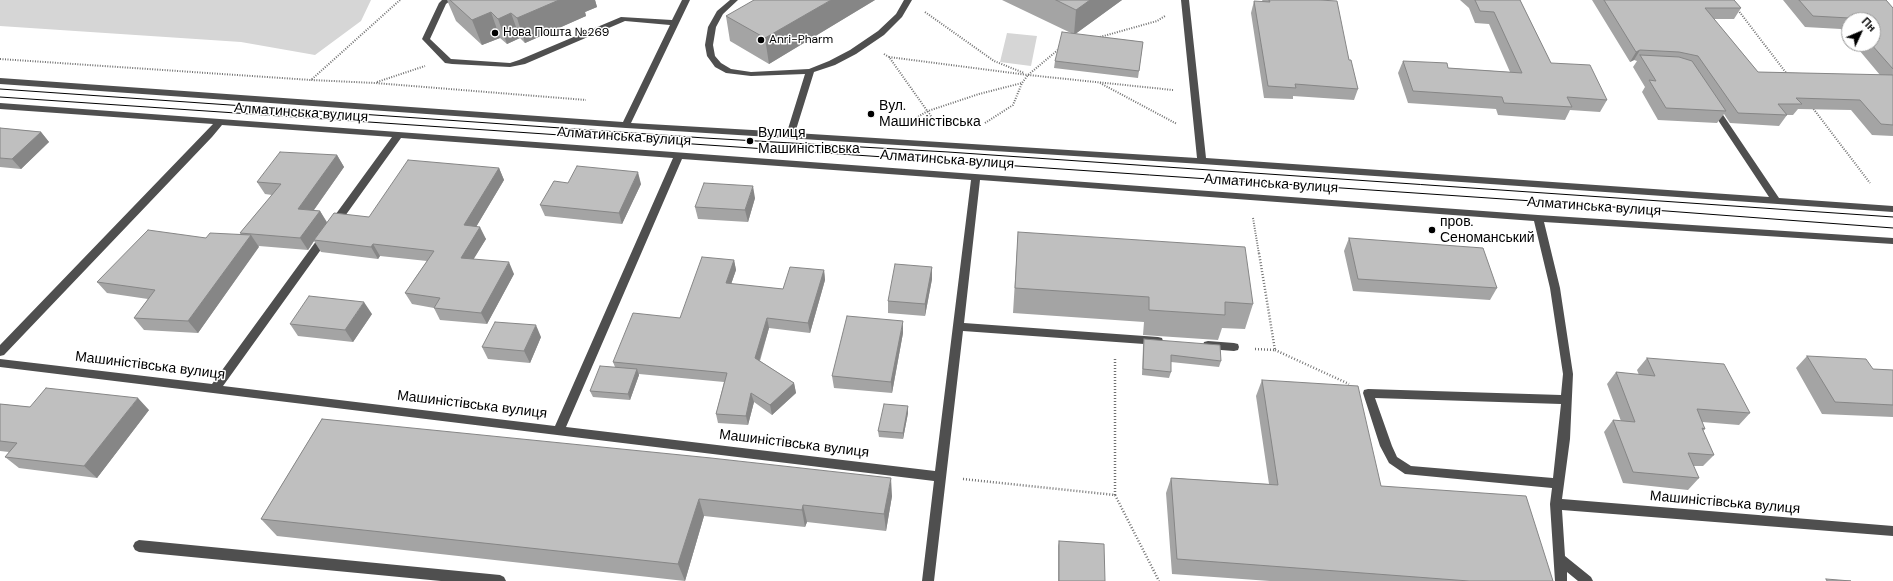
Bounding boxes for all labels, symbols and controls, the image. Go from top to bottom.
north arrow [1841,12,1881,52]
text: Пн [1859,14,1879,34]
place label: Нова Пошта №269 [503,26,609,40]
marker: Нова Пошта №269 [490,28,500,38]
place label: Anri-Pharm [769,33,833,47]
marker: Anri-Pharm [756,35,766,45]
place label: Вул. Машиністівська [879,98,981,130]
street label: Алматинська вулиця [233,100,369,126]
marker: Вул. Машиністівська [866,109,876,119]
street label: Алматинська вулиця [556,124,692,150]
place label: Вулиця Машиністівська [758,125,860,158]
marker: Вулиця Машиністівська [745,136,755,146]
street label: Алматинська вулиця [879,147,1015,173]
street label: Алматинська вулиця [1203,171,1339,197]
street label: Алматинська вулиця [1526,194,1662,220]
place label: пров. Сеноманський [1440,214,1535,246]
marker: пров. Сеноманський [1427,225,1437,235]
street label: Машиністівська вулиця [74,348,226,384]
street label: Машиністівська вулиця [396,387,548,423]
street label: Машиністівська вулиця [718,426,870,462]
street label: Машиністівська вулиця [1649,488,1801,518]

